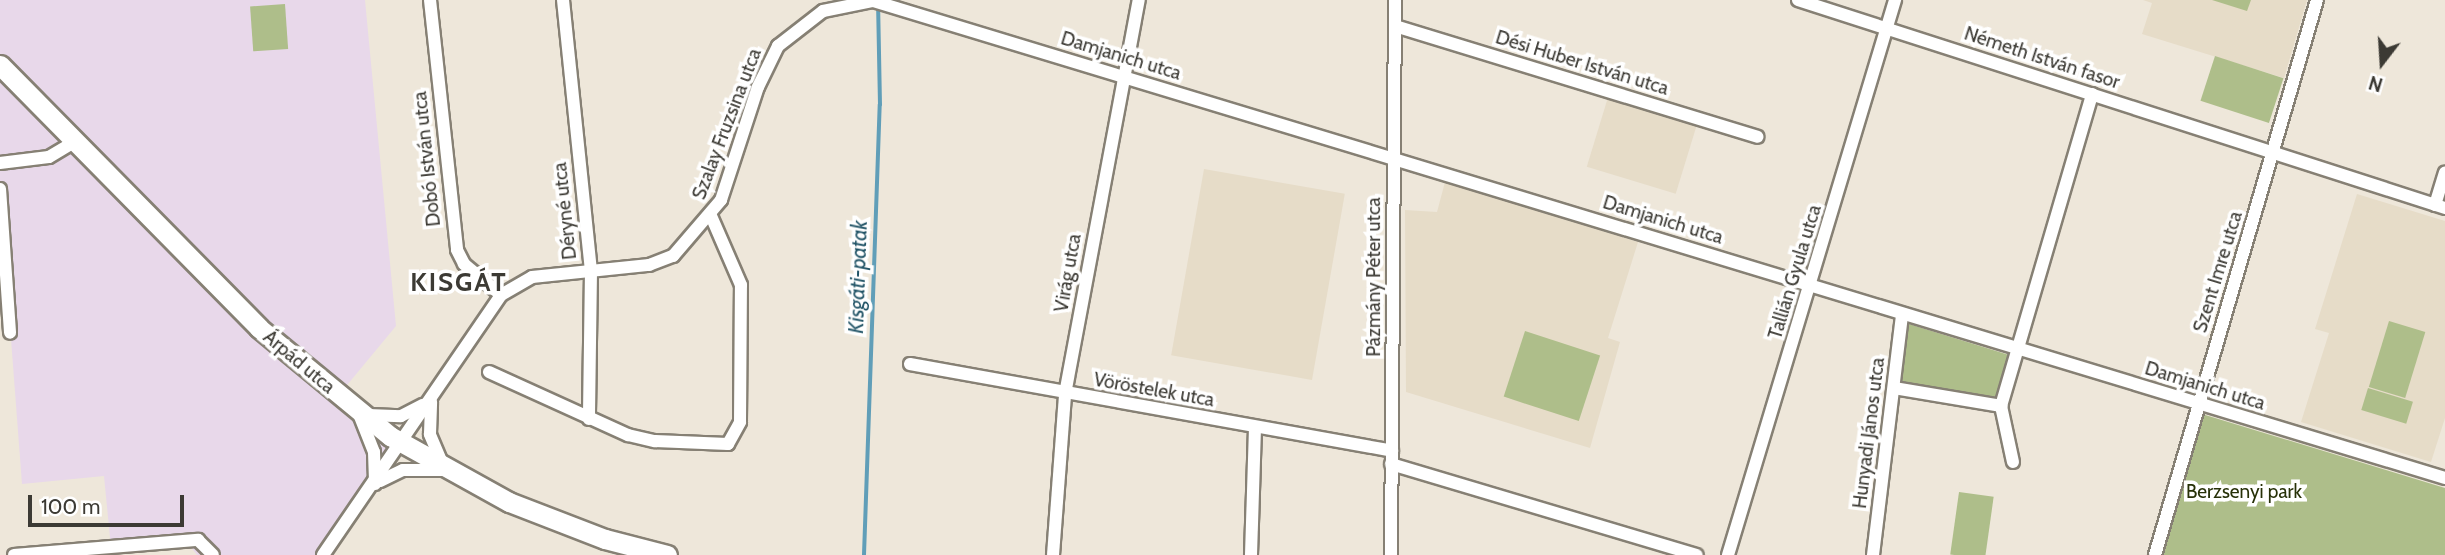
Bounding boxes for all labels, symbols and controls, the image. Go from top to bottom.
street label: Németh István fasor [1961,22,2123,94]
street label: Dési Huber István utca [1493,26,1671,100]
street label: Damjanich utca [1058,27,1184,85]
north arrow [2347,28,2417,98]
street label: Szalay Fruzsina utca [688,45,766,203]
text: N [2366,71,2386,97]
street label: Dobó István utca [409,90,445,228]
street label: Déryné utca [549,161,581,261]
street label: Damjanich utca [1600,191,1726,249]
street label: Pázmány Péter utca [1363,197,1385,357]
street label: Tallián Gyula utca [1764,202,1826,342]
street label: Szent Imre utca [2189,209,2247,335]
water label: Kisgáti-patak [843,220,873,334]
street label: Virág utca [1050,232,1086,314]
district label: KISGÁT [411,267,507,299]
street label: Árpád utca [259,326,339,398]
street label: Hunyadi János utca [1848,356,1890,510]
street label: Damjanich utca [2142,357,2268,415]
street label: Vöröstelek utca [1092,368,1216,412]
park label: Berzsenyi park [2186,481,2302,503]
scale bar [32,482,187,526]
text: 100 m [41,494,100,519]

